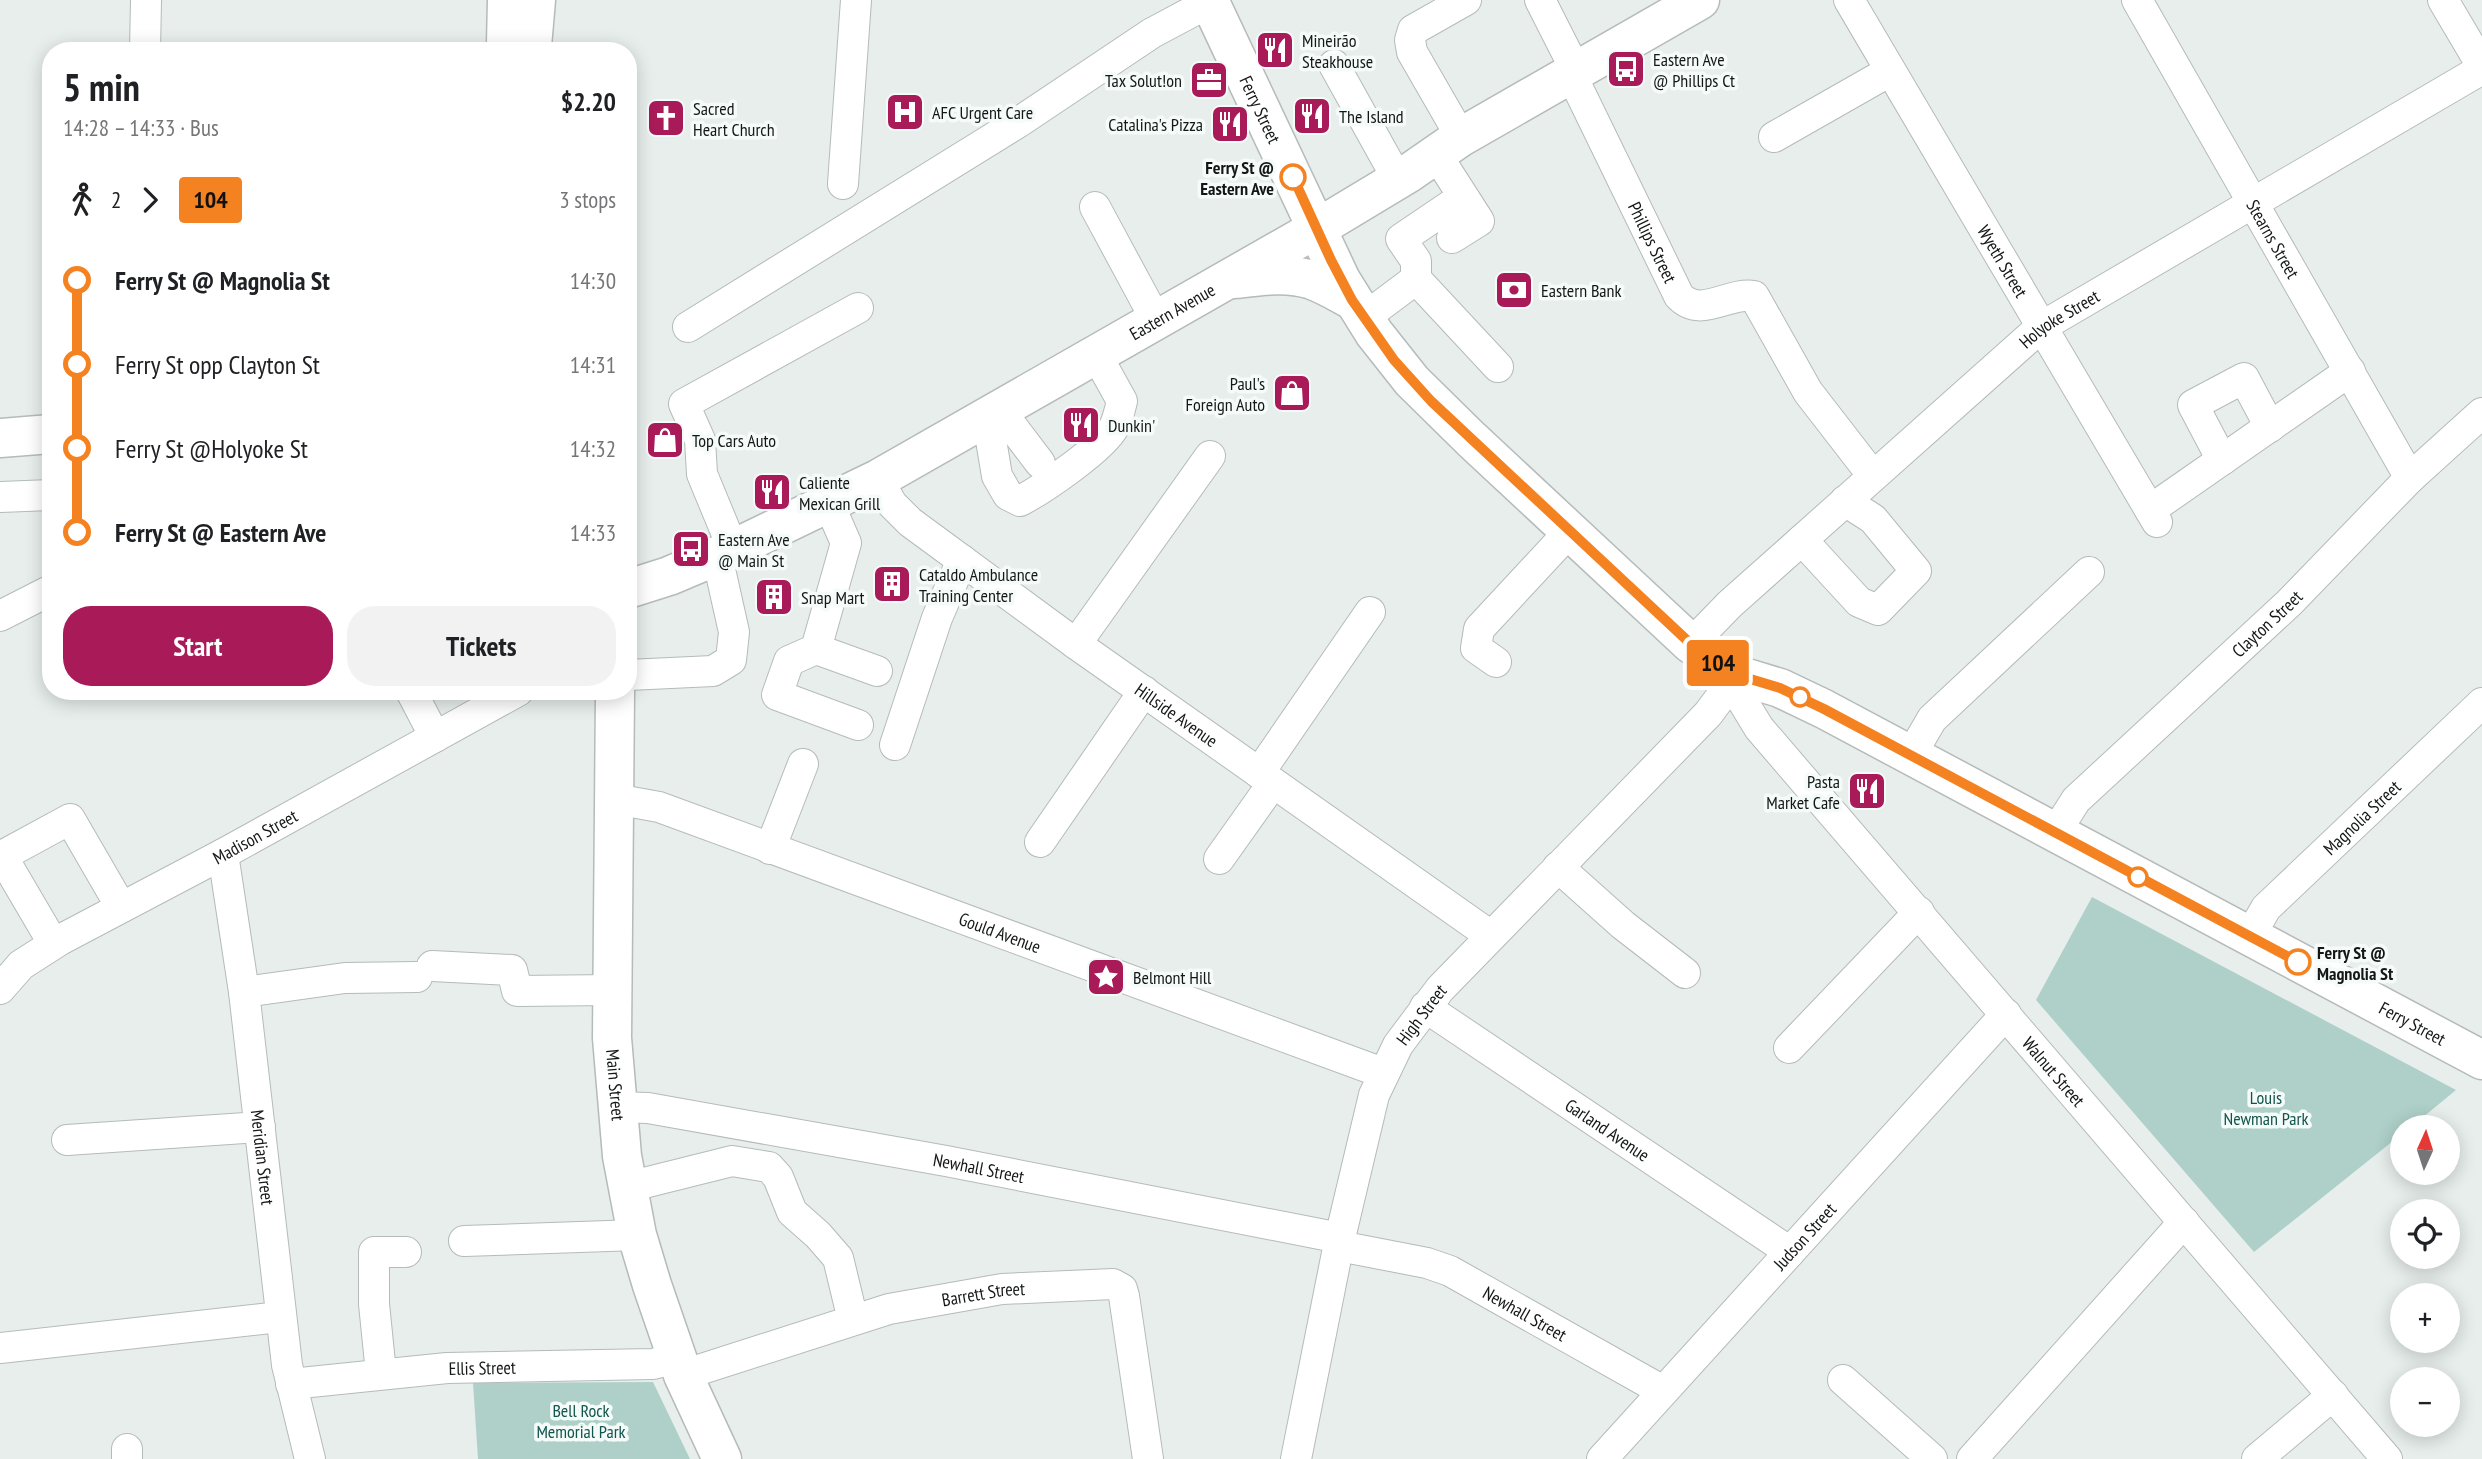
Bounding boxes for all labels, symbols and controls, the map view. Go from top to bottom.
restaurant icon: Mineirão Steakhouse [1254,29,1296,71]
place label: Mineirão Steakhouse [1302,29,1373,73]
bus stop icon: Eastern Ave @ Phillips Ct [1605,48,1647,90]
place label: Eastern Ave @ Phillips Ct [1653,48,1735,92]
office icon: Tax Solut!on [1188,59,1230,101]
text: 5 min [63,62,140,111]
place label: Tax Solut!on [1105,69,1182,92]
street label: Ferry Street [1235,72,1286,147]
text: $2.20 [561,85,616,118]
hospital icon: AFC Urgent Care [884,91,926,133]
restaurant icon: The Island [1291,95,1333,137]
church icon: Sacred Heart Church [645,97,687,139]
place label: Sacred Heart Church [693,97,775,141]
place label: AFC Urgent Care [932,101,1033,124]
restaurant icon: Catalina's Pizza [1209,103,1251,145]
place label: The Island [1339,105,1404,128]
text: 14:28 – 14:33 · Bus [63,113,219,142]
place label: Catalina's Pizza [1108,113,1203,136]
place label: Ferry St @ Eastern Ave [1200,156,1274,200]
marker: Ferry St @ Eastern Ave [1280,164,1306,190]
icon: walk [63,181,101,219]
icon: forward [131,181,169,219]
text: 104 [193,184,228,215]
text: 2 [111,185,121,214]
text: 3 stops [559,185,616,214]
street label: Stearns Street [2242,195,2305,282]
street label: Phillips Street [1623,198,1682,286]
street label: Wyeth Street [1973,221,2033,301]
text: Ferry St @ Magnolia St [115,264,330,297]
text: 14:30 [570,266,616,295]
bank icon: Eastern Bank [1493,269,1535,311]
street label: Eastern Avenue [1125,278,1219,345]
place label: Eastern Bank [1541,279,1621,302]
street label: Holyoke Street [2014,284,2103,353]
text: Ferry St opp Clayton St [115,348,320,381]
text: 14:31 [570,350,616,379]
place label: Paul's Foreign Auto [1186,372,1265,416]
shop icon: Paul's Foreign Auto [1271,372,1313,414]
restaurant icon: Dunkin' [1060,404,1102,446]
place label: Dunkin' [1108,414,1155,437]
shop icon: Top Cars Auto [644,419,686,461]
place label: Top Cars Auto [692,429,776,452]
text: Ferry St @Holyoke St [115,432,308,465]
text: 14:32 [570,434,616,463]
restaurant icon: Caliente Mexican Grill [751,471,793,513]
place label: Caliente Mexican Grill [799,471,881,515]
text: Ferry St @ Eastern Ave [115,516,326,549]
text: 14:33 [570,518,616,547]
bus stop icon: Eastern Ave @ Main St [670,528,712,570]
place label: Eastern Ave @ Main St [718,528,790,572]
building icon: Cataldo Ambulance Training Center [871,563,913,605]
place label: Cataldo Ambulance Training Center [919,563,1038,607]
building icon: Snap Mart [753,576,795,618]
street label: Clayton Street [2227,585,2307,662]
place label: Snap Mart [801,586,864,609]
button: Start [63,606,333,686]
button: Tickets [347,606,616,686]
line badge: 104 [1678,640,1758,686]
text: 104 [1701,647,1735,678]
street label: Hillside Avenue [1131,678,1222,752]
unlabelled marker [1790,687,1810,707]
place label: Pasta Market Cafe [1766,770,1840,814]
restaurant icon: Pasta Market Cafe [1846,770,1888,812]
street label: Magnolia Street [2318,775,2405,860]
street label: Madison Street [209,804,301,869]
unlabelled marker [2128,867,2148,887]
street label: Gould Avenue [956,907,1044,958]
place label: Ferry St @ Magnolia St [2317,941,2394,985]
marker: Ferry St @ Magnolia St [2285,949,2311,975]
place icon: Belmont Hill [1085,956,1127,998]
place label: Belmont Hill [1133,966,1212,989]
street label: High Street [1391,978,1451,1049]
street label: Ferry Street [2375,996,2450,1050]
street label: Walnut Street [2018,1032,2090,1111]
street label: Main Street [601,1048,630,1122]
park label: Louis Newman Park [2224,1086,2309,1130]
street label: Garland Avenue [1561,1093,1654,1166]
street label: Meridian Street [246,1108,280,1206]
north arrow [2390,1115,2460,1185]
map controls [2390,1115,2460,1437]
street label: Newhall Street [931,1147,1026,1188]
street label: Judson Street [1767,1198,1841,1275]
button: locate [2390,1199,2460,1269]
street label: Barrett Street [940,1276,1025,1311]
street label: Newhall Street [1479,1281,1571,1346]
button: + [2390,1283,2460,1353]
street label: Ellis Street [448,1355,516,1379]
button: − [2390,1367,2460,1437]
park label: Bell Rock Memorial Park [536,1399,626,1443]

